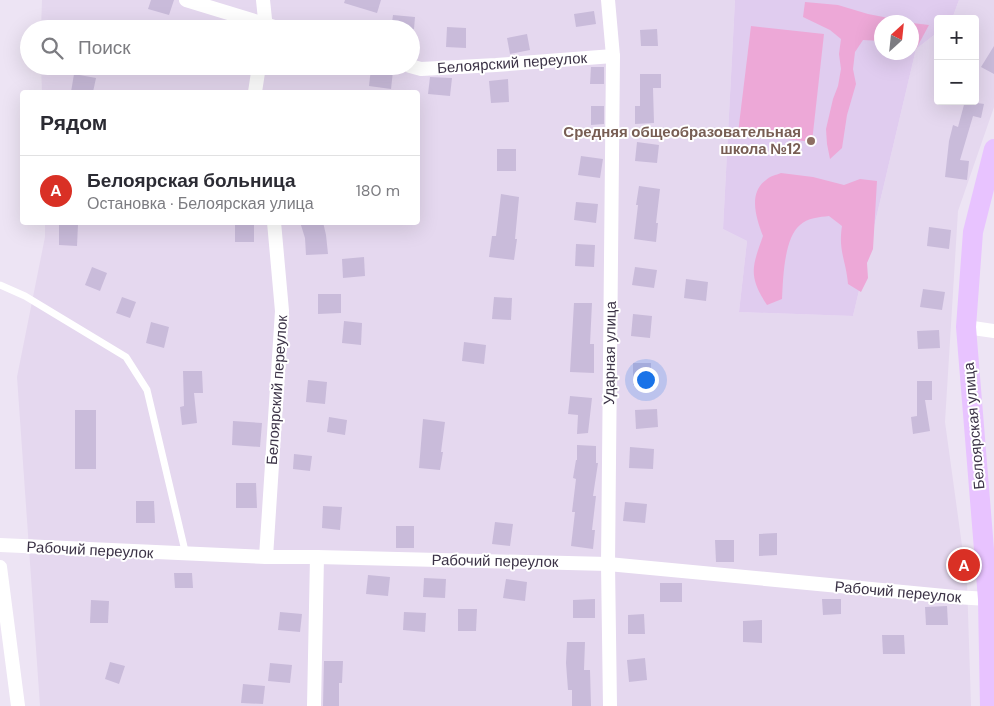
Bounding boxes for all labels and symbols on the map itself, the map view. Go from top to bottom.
north arrow [874,15,919,60]
street label: Белоярский переулок [436,48,588,78]
place label: Средняя общеобразовательная школа №12 [563,122,801,159]
marker: Средняя общеобразовательная школа №12 [805,135,817,147]
street label: Ударная улица [599,300,621,405]
street label: Белоярский переулок [262,314,292,466]
street label: Белоярская улица [958,361,990,490]
your location [633,367,659,393]
street label: Рабочий переулок [26,537,154,563]
pin: A [948,546,980,584]
street label: Рабочий переулок [431,550,559,572]
street label: Рабочий переулок [834,577,963,608]

